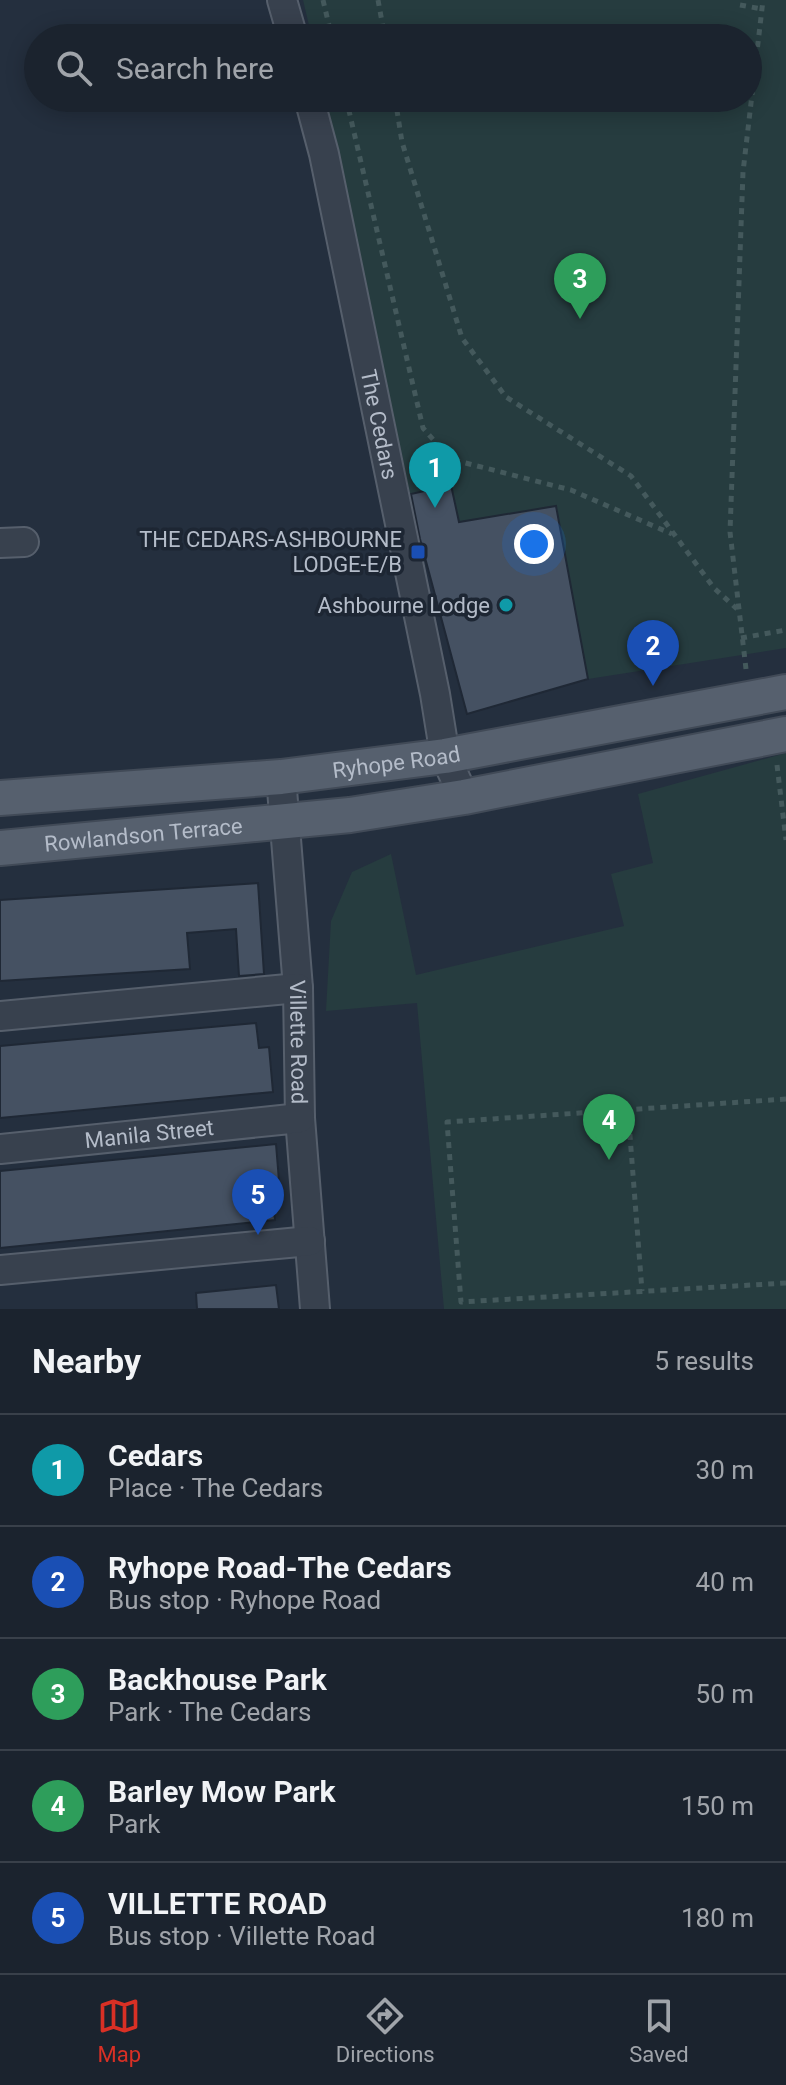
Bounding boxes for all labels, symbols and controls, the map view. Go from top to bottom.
search box [24,24,762,112]
icon: search [52,46,96,90]
text: Search here [116,51,274,86]
pin: 3 [554,253,606,319]
street label: The Cedars [356,367,403,482]
pin: 1 [409,442,461,508]
your location [514,524,554,564]
place label: THE CEDARS-ASHBOURNE LODGE-E/B [139,527,402,577]
marker: THE CEDARS-ASHBOURNE LODGE-E/B [409,543,427,561]
place label: Ashbourne Lodge [318,593,490,618]
marker: Ashbourne Lodge [497,596,515,614]
pin: 2 [627,620,679,686]
street label: Ryhope Road [331,741,462,783]
street label: Rowlandson Terrace [43,813,244,857]
street label: Villette Road [284,979,312,1104]
pin: 4 [583,1094,635,1160]
street label: Manila Street [84,1115,215,1153]
pin: 5 [232,1169,284,1235]
text: Nearby [32,1341,141,1381]
text: 5 results [655,1346,754,1376]
text: Cedars [108,1438,203,1473]
text: 1 [51,1455,65,1485]
text: 30 m [696,1455,754,1485]
text: Place · The Cedars [108,1473,323,1503]
text: Ryhope Road-The Cedars [108,1550,452,1585]
text: 2 [51,1567,65,1597]
text: 40 m [696,1567,754,1597]
text: Bus stop · Ryhope Road [108,1585,381,1615]
text: Backhouse Park [108,1662,327,1697]
text: 3 [51,1679,65,1709]
text: 50 m [696,1679,754,1709]
text: Park · The Cedars [108,1697,311,1727]
text: Barley Mow Park [108,1774,336,1809]
text: 4 [51,1791,65,1821]
text: 150 m [681,1791,754,1821]
text: Park [108,1809,160,1839]
text: VILLETTE ROAD [108,1886,327,1921]
text: 5 [51,1903,65,1933]
text: 180 m [681,1903,754,1933]
text: Bus stop · Villette Road [108,1921,375,1951]
tab: Map [97,1994,141,2067]
tab: Directions [336,1994,435,2067]
tab: Saved [629,1994,689,2067]

